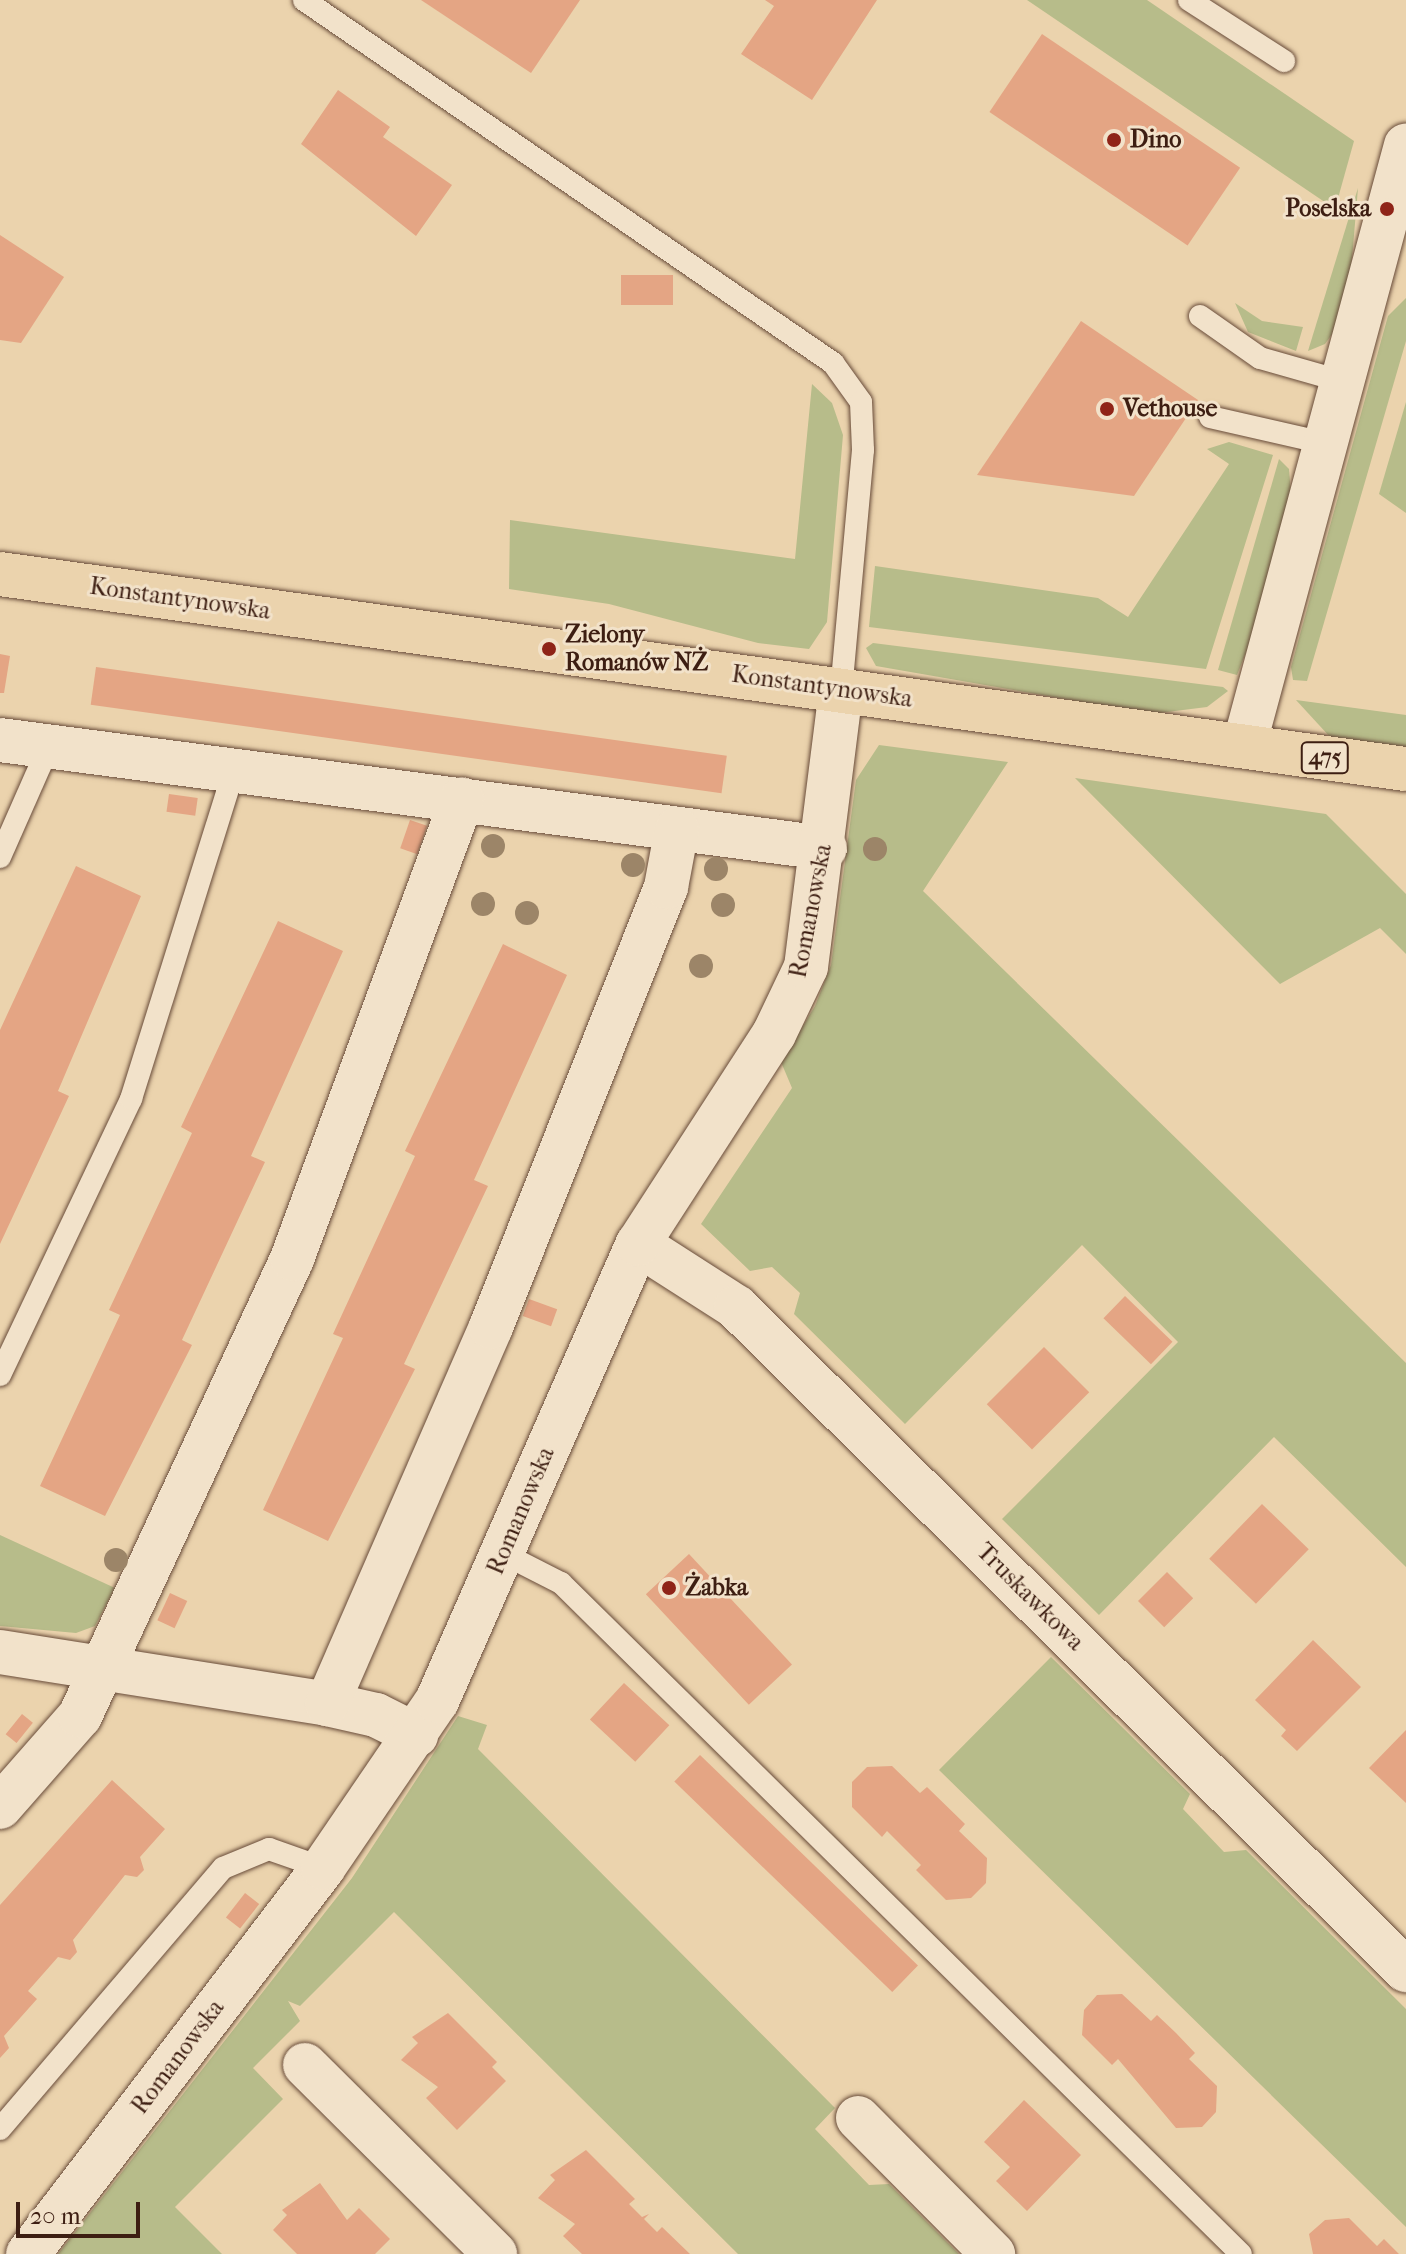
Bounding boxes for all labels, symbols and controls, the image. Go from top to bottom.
place label: Dino [1130,126,1181,154]
marker: Dino [1105,131,1123,149]
place label: Poselska [1285,195,1371,223]
marker: Poselska [1378,200,1396,218]
place label: Vethouse [1123,395,1217,423]
marker: Vethouse [1098,400,1116,418]
street label: Konstantynowska [88,572,272,626]
place label: Zielony Romanów NŻ [565,621,708,677]
marker: Zielony Romanów NŻ [540,640,558,658]
street label: Konstantynowska [730,660,914,714]
road number: 475 [1299,740,1351,776]
street label: Romanowska [784,842,838,980]
street label: Romanowska [481,1443,561,1579]
street label: Truskawkowa [970,1537,1090,1657]
place label: Żabka [685,1574,748,1602]
marker: Żabka [660,1579,678,1597]
street label: Romanowska [126,1994,230,2120]
scale bar [20,2186,144,2236]
text: 20 m [30,2202,81,2230]

